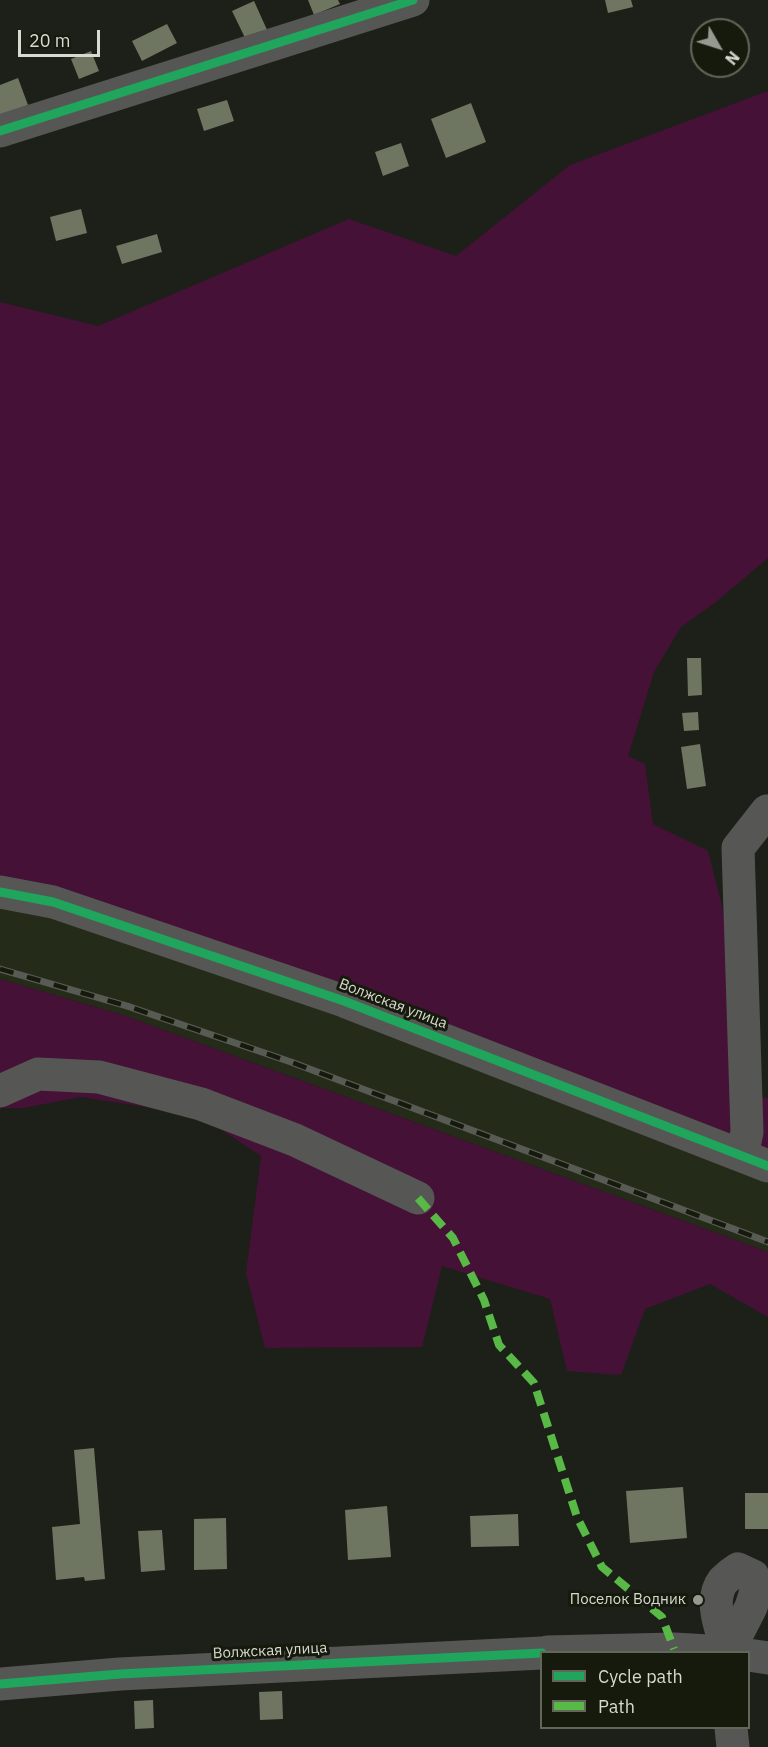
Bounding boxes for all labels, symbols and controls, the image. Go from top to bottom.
scale bar [21,18,104,56]
north arrow [690,18,750,78]
text: 20 m [29,29,71,52]
text: N [721,47,744,69]
street label: Волжская улица [336,975,450,1033]
place label: Поселок Водник [570,1591,686,1609]
marker: Поселок Водник [691,1593,705,1607]
street label: Волжская улица [212,1639,328,1663]
legend [540,1651,750,1729]
text: Cycle path [598,1665,683,1688]
text: Path [598,1695,635,1718]

